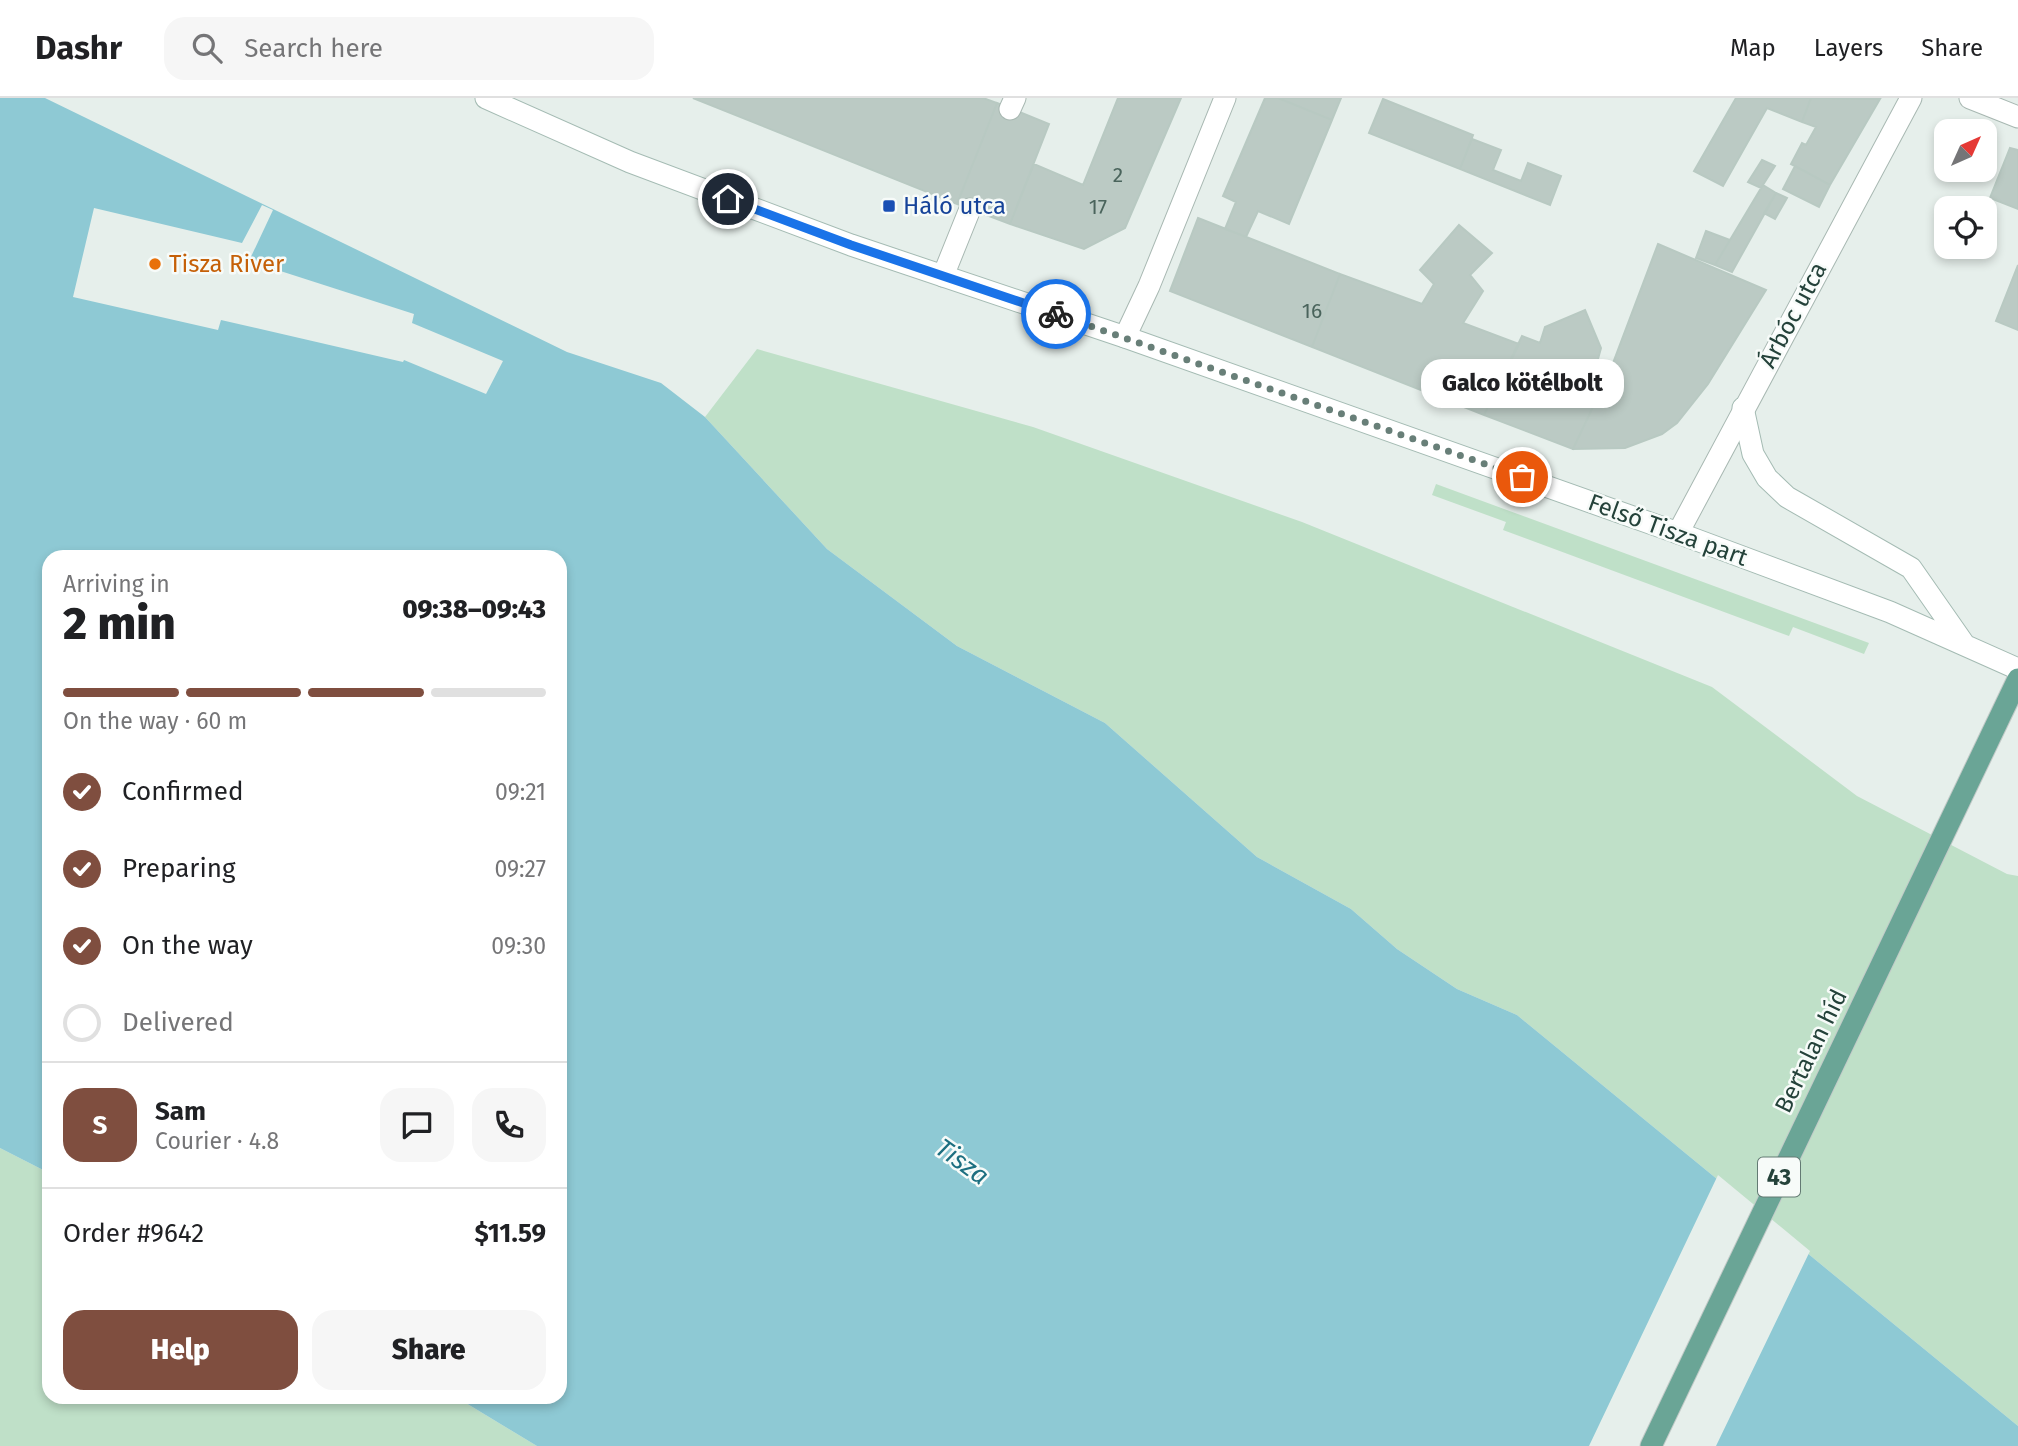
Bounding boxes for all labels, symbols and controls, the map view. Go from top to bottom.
search box [164,17,654,80]
text: Dashr [35,28,122,68]
icon: search [188,29,226,67]
text: Search here [244,33,383,64]
text: Map [1730,34,1776,62]
text: Layers [1814,34,1883,62]
text: Share [1921,34,1983,62]
north arrow [1934,119,1997,182]
map controls [1934,119,1997,259]
house number: 2 [1113,162,1123,188]
pin [698,169,758,229]
icon: home [709,180,747,218]
place label: Háló utca [903,192,1006,220]
house number: 17 [1089,194,1107,220]
button: locate [1934,196,1997,259]
marker: Háló utca [881,198,897,214]
place label: Tisza River [169,250,285,278]
marker: Tisza River [147,256,163,272]
street label: Árbóc utca [1753,257,1833,373]
courier [1021,279,1091,349]
icon: bike [1037,295,1075,333]
house number: 16 [1302,298,1322,324]
callout: Galco kötélbolt [1420,358,1624,407]
text: Galco kötélbolt [1442,369,1603,397]
pin [1492,447,1552,507]
icon: bag [1503,458,1541,496]
street label: Felső Tisza part [1584,488,1752,572]
text: Arriving in [63,570,170,598]
text: 09:38–09:43 [402,594,546,625]
text: 2 min [63,596,176,651]
text: On the way · 60 m [63,707,247,735]
icon: check [63,773,101,811]
text: Confirmed [122,776,243,807]
text: 09:21 [495,778,546,806]
icon: check [63,850,101,888]
text: Preparing [122,853,235,884]
text: 09:27 [494,855,546,883]
icon: check [63,927,101,965]
text: On the way [122,930,253,961]
text: 09:30 [491,932,546,960]
street label: Bertalan híd [1769,985,1853,1117]
text: Delivered [122,1007,234,1038]
button: chat [380,1088,454,1162]
button: phone [472,1088,546,1162]
text: Sam [155,1096,206,1127]
text: S [93,1110,107,1141]
text: Courier · 4.8 [155,1127,279,1155]
water label: Tisza [929,1132,995,1192]
road number: 43 [1758,1158,1800,1196]
text: Order #9642 [63,1218,204,1249]
text: $11.59 [474,1218,546,1249]
button: Help [63,1310,298,1390]
button: Share [312,1310,546,1390]

